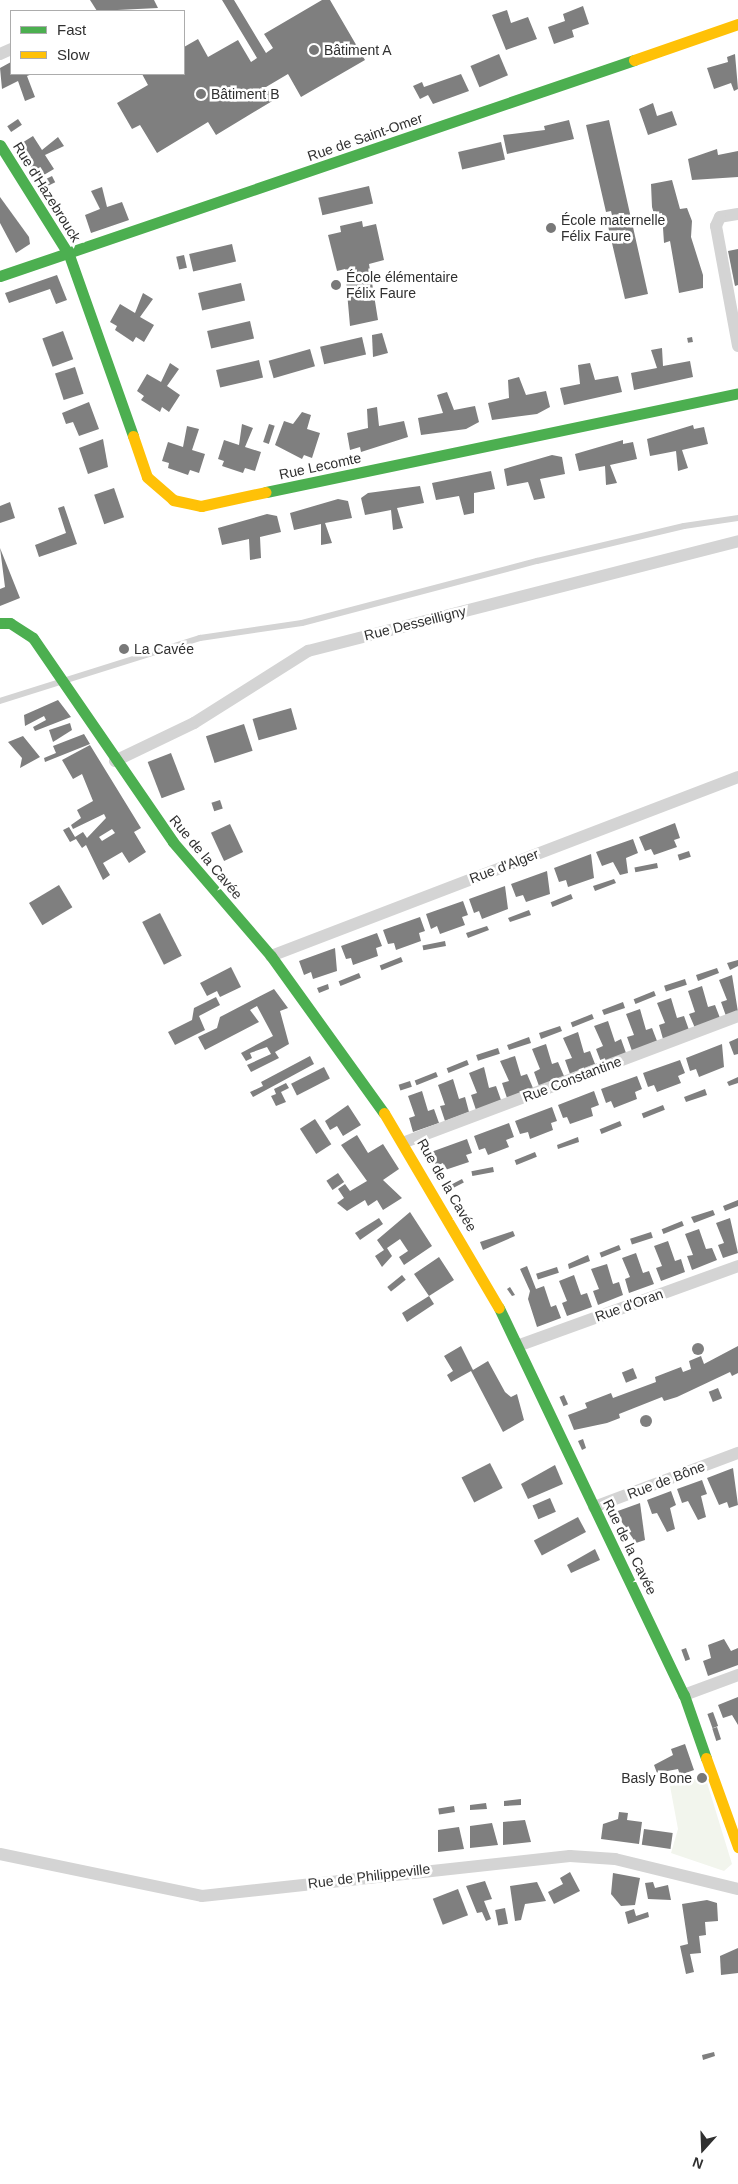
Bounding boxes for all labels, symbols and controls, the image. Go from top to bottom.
legend [10,10,185,75]
text: Fast [57,21,86,38]
place label: Bâtiment A [324,42,392,58]
marker: Bâtiment A [308,44,320,56]
text: Slow [57,46,90,63]
place label: Bâtiment B [211,86,279,102]
marker: Bâtiment B [195,88,207,100]
street label: Rue de Saint-Omer [305,109,425,165]
street label: Rue d'Hazebrouck [9,139,85,245]
place label: École maternelle Félix Faure [561,212,665,244]
marker: École maternelle Félix Faure [545,222,557,234]
place label: École élémentaire Félix Faure [346,269,458,302]
marker: École élémentaire Félix Faure [330,279,342,291]
street label: Rue Lecomte [278,449,362,483]
street label: Rue Desseilligny [362,602,468,644]
place label: La Cavée [134,641,194,657]
marker: La Cavée [118,643,130,655]
street label: Rue de la Cavée [166,812,246,902]
street label: Rue d'Alger [467,845,541,887]
street label: Rue Constantine [520,1052,624,1106]
street label: Rue de la Cavée [414,1136,480,1234]
street label: Rue d'Oran [593,1285,665,1325]
street label: Rue de Bône [625,1458,707,1502]
street label: Rue de la Cavée [600,1496,660,1598]
place label: Basly Bone [621,1770,692,1786]
marker: Basly Bone [696,1772,708,1784]
street label: Rue de Philippeville [307,1860,431,1892]
north arrow [678,2124,728,2174]
text: N [690,2154,705,2172]

